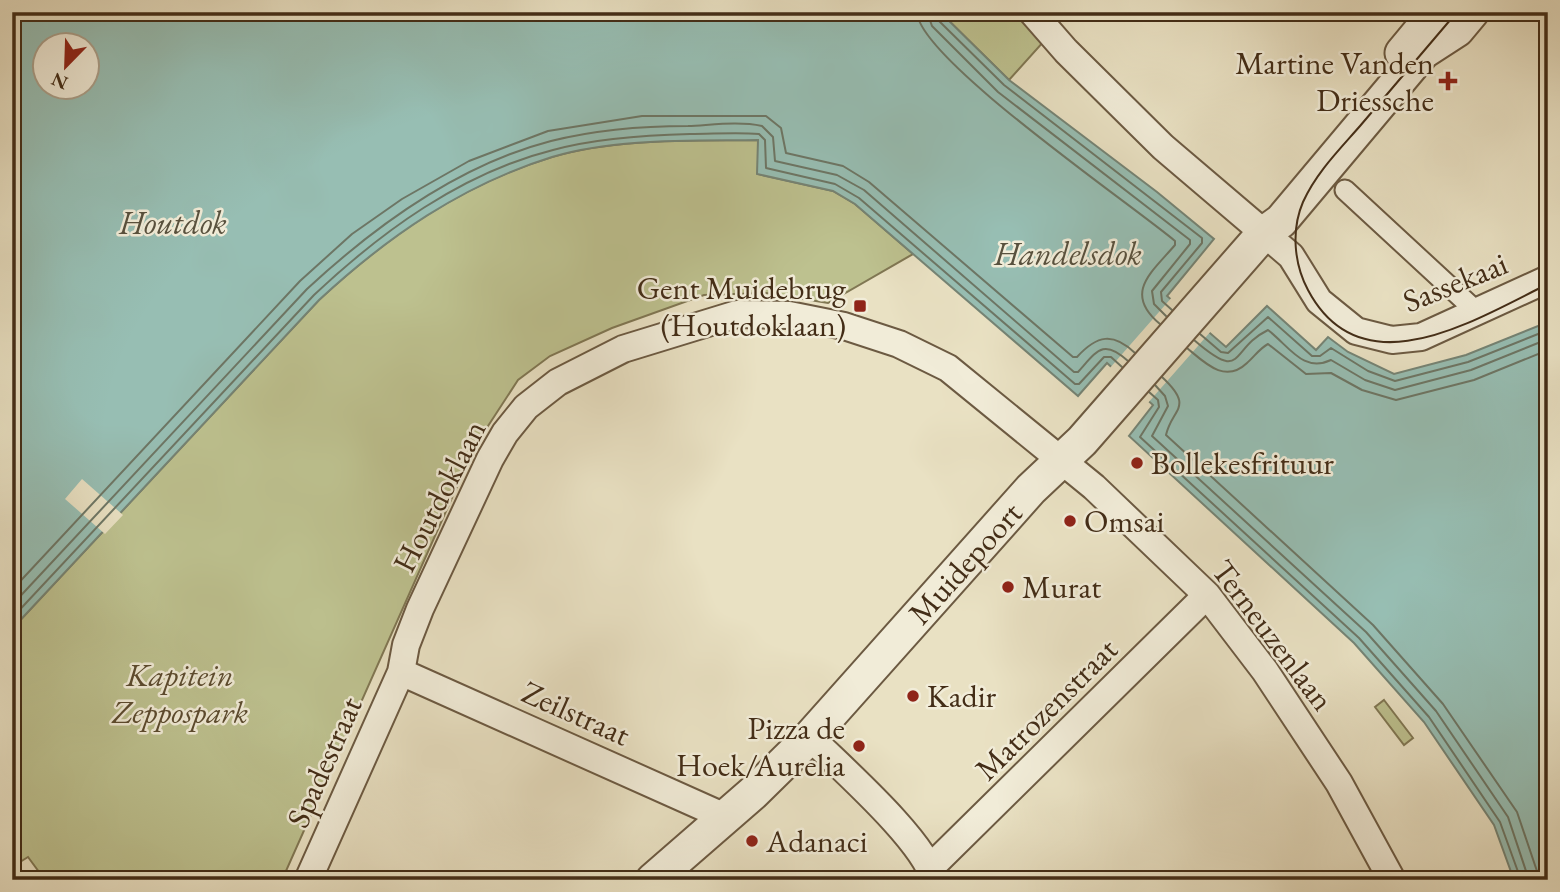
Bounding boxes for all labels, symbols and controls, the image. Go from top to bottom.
north arrow [32,32,102,102]
place label: Martine Vanden Driessche [1235,42,1434,121]
text: N [47,66,72,96]
marker: Martine Vanden Driessche [1440,73,1456,89]
water label: Houtdok [118,201,227,244]
water label: Handelsdok [993,232,1142,275]
street label: Sassekaai [1397,242,1514,322]
place label: Gent Muidebrug (Houtdoklaan) [637,267,847,346]
marker: Gent Muidebrug (Houtdoklaan) [852,298,868,314]
street label: Houtdoklaan [383,413,495,579]
place label: Bollekesfrituur [1151,442,1334,484]
marker: Bollekesfrituur [1129,455,1145,471]
street label: Muidepoort [899,493,1031,633]
place label: Omsai [1084,500,1164,542]
marker: Omsai [1062,513,1078,529]
street label: Terneuzenlaan [1202,551,1344,719]
place label: Murat [1022,566,1101,608]
marker: Murat [1000,579,1016,595]
street label: Matrozenstraat [966,629,1126,789]
park label: Kapitein Zeppospark [111,654,248,733]
street label: Zeilstraat [515,671,637,755]
place label: Kadir [927,675,997,717]
marker: Kadir [905,688,921,704]
street label: Spadestraat [277,690,371,834]
place label: Pizza de Hoek/Aurelia [676,707,845,786]
marker: Pizza de Hoek/Aurelia [851,738,867,754]
place label: Adanaci [765,820,868,862]
marker: Adanaci [744,833,760,849]

